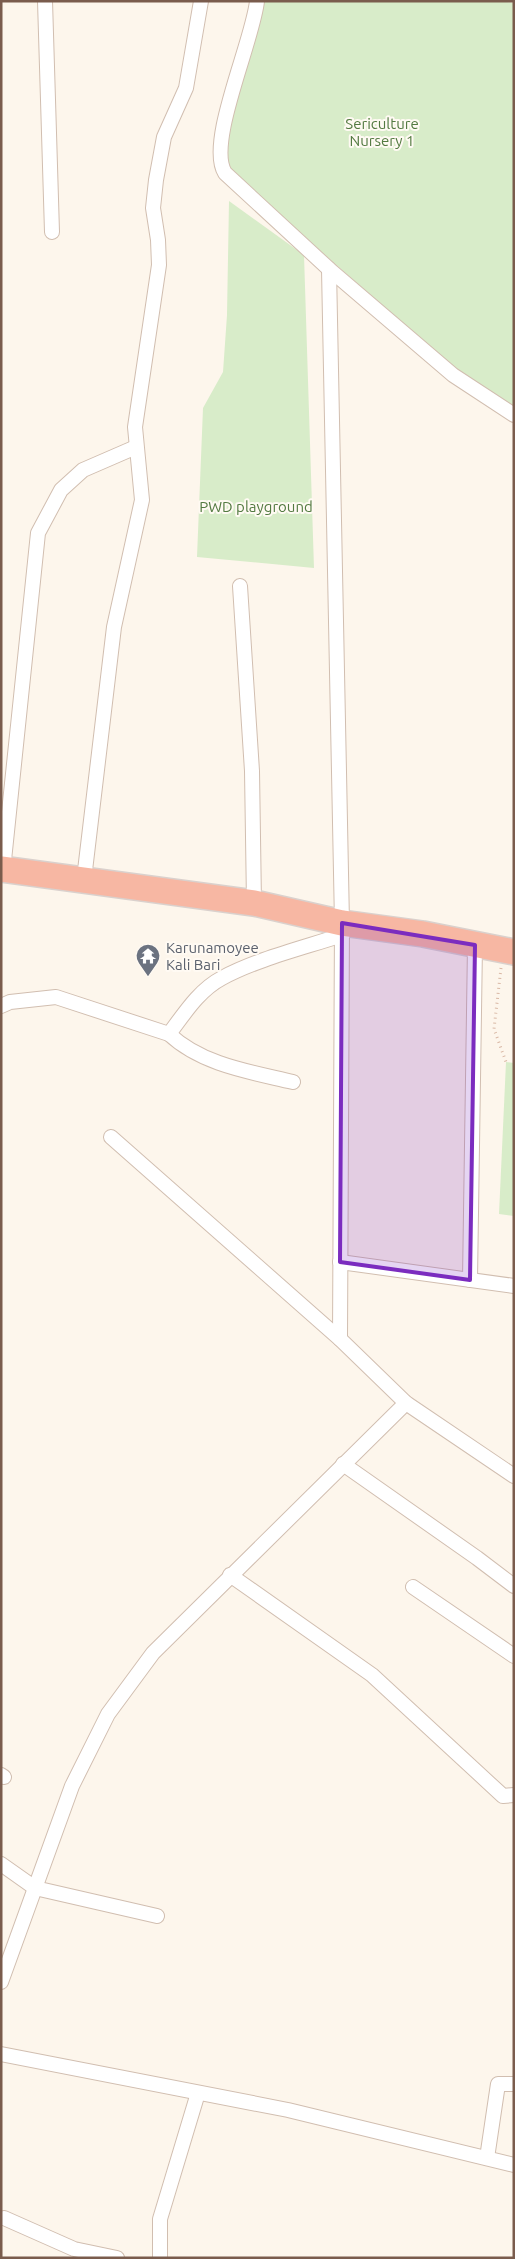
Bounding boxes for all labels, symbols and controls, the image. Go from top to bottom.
park label: Sericulture Nursery 1 [345,115,419,149]
park label: PWD playground [199,498,313,515]
place label: Karunamoyee Kali Bari [166,939,259,973]
temple icon: Karunamoyee Kali Bari [135,943,161,977]

